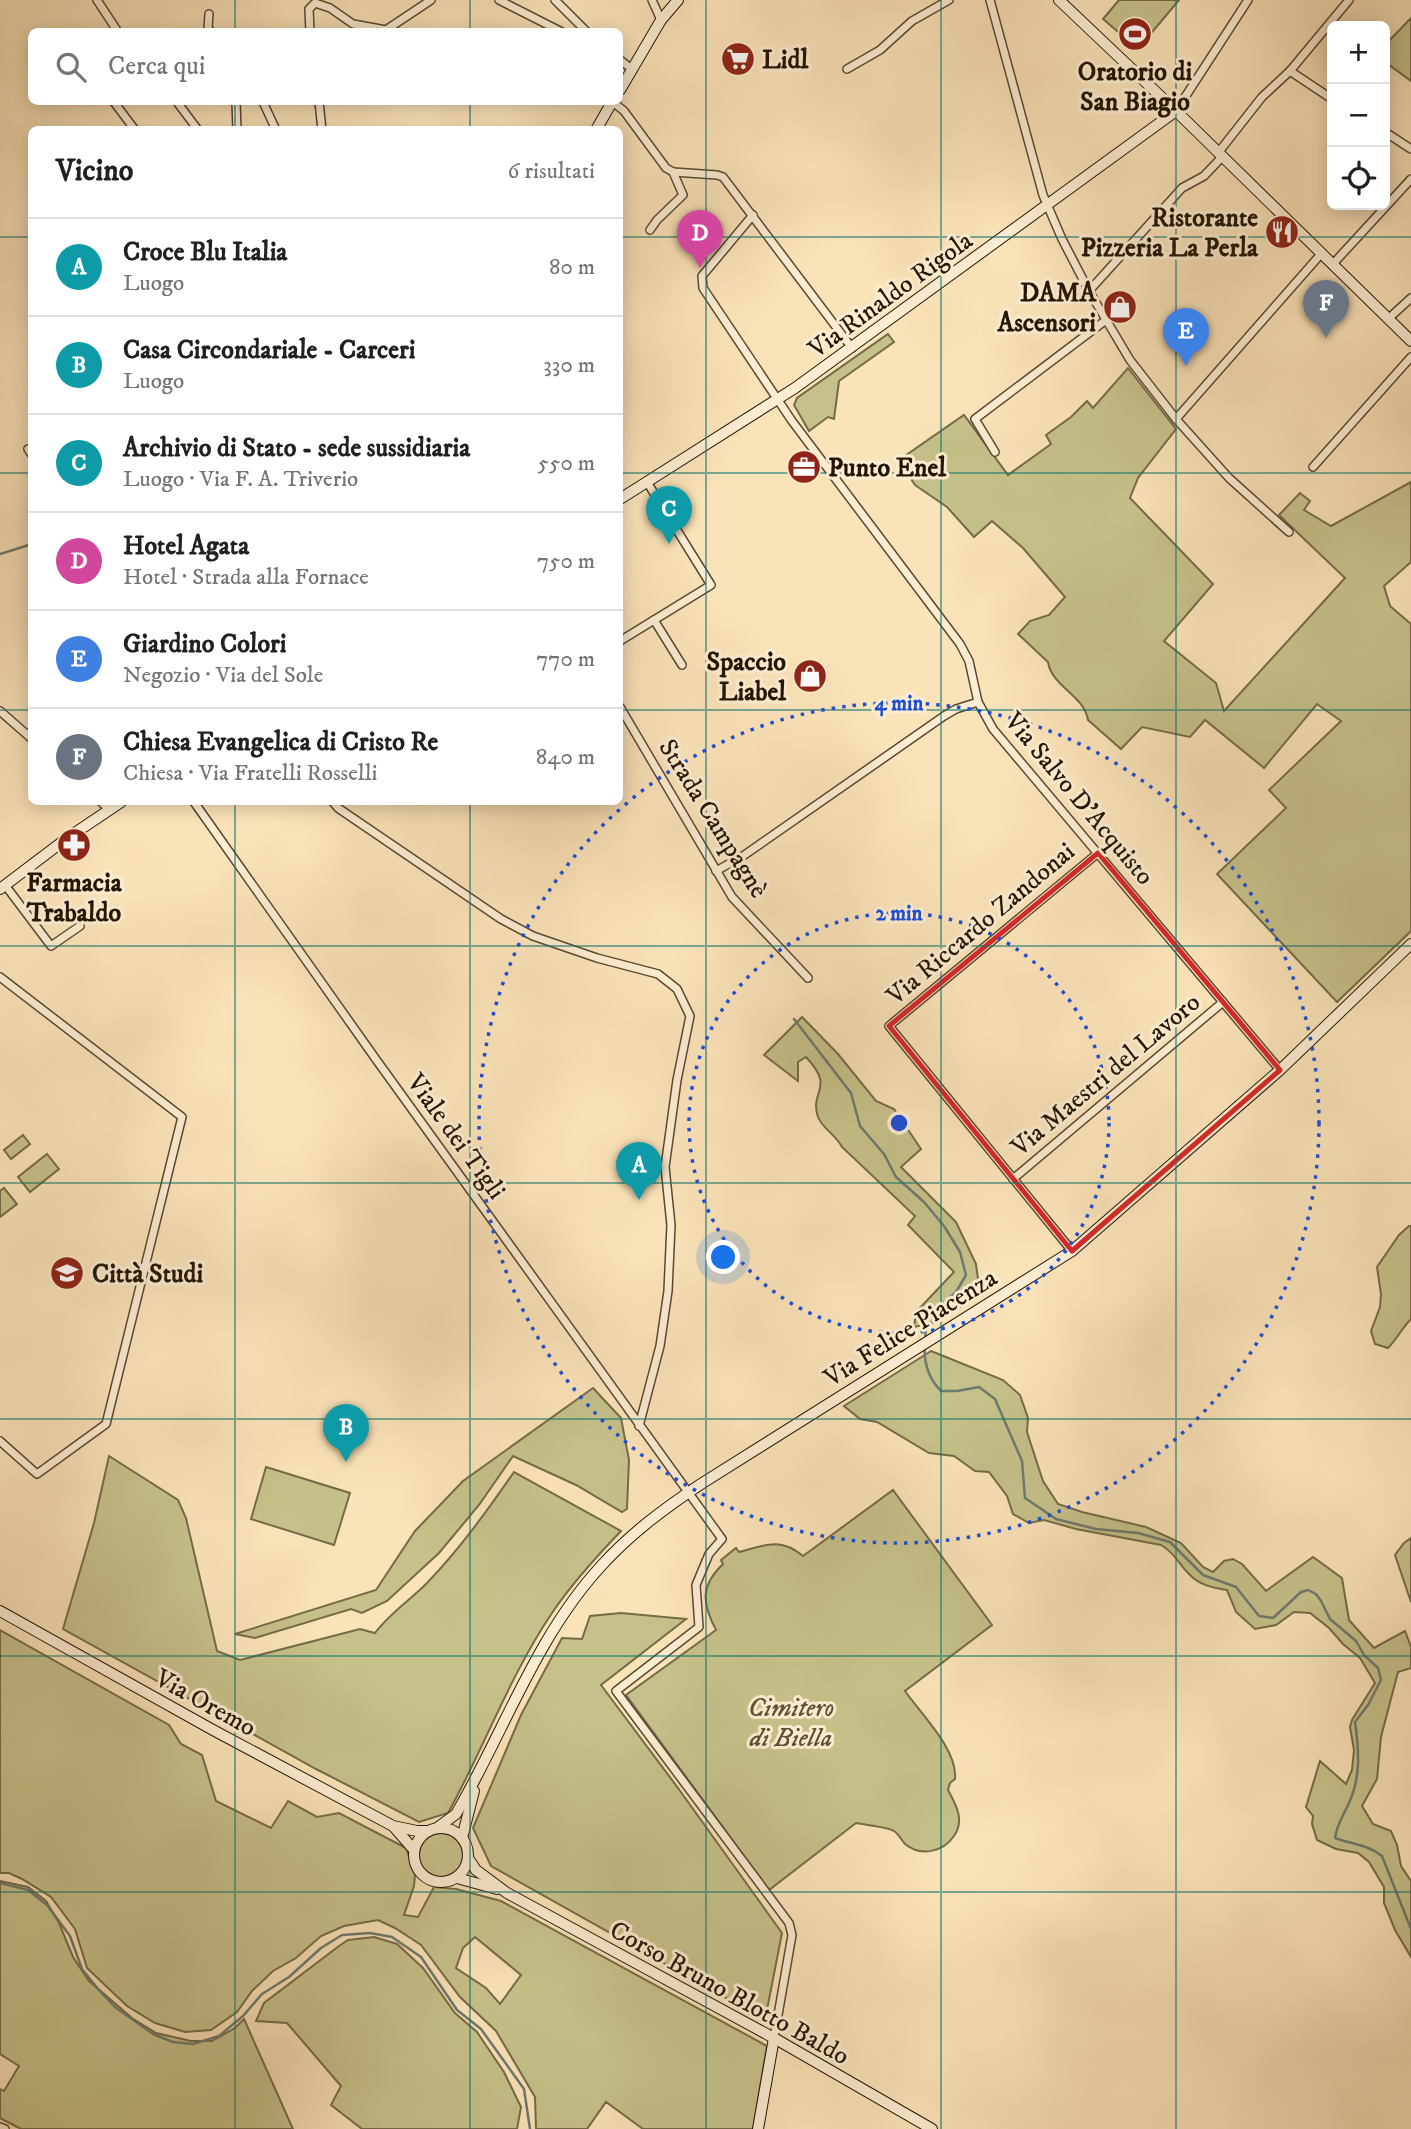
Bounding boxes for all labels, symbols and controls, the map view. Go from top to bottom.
sports icon: Oratorio di San Biagio [1116,15,1154,53]
map controls [1327,21,1390,210]
button: + [1327,21,1390,84]
search box [28,28,623,105]
supermarket icon: Lidl [719,40,757,78]
place label: Lidl [762,44,809,77]
icon: search [52,48,90,86]
text: Cerca qui [108,50,206,83]
place label: Oratorio di San Biagio [1078,56,1192,119]
button: − [1327,84,1390,147]
button: locate [1327,147,1390,210]
text: Vicino [56,153,133,190]
text: 6 risultati [508,157,595,186]
place label: Ristorante Pizzeria La Perla [1081,202,1259,265]
pin: D [677,210,723,268]
restaurant icon: Ristorante Pizzeria La Perla [1263,213,1301,251]
street label: Via Rinaldo Rigola [801,224,980,367]
text: Croce Blu Italia [123,236,287,269]
text: A [72,253,86,282]
text: 80 m [549,253,595,282]
text: Luogo [123,269,184,298]
place label: DAMA Ascensori [997,277,1097,340]
pin: F [1303,280,1349,338]
shop icon: DAMA Ascensori [1101,288,1139,326]
pin: E [1163,308,1209,366]
text: Casa Circondariale - Carceri [123,334,415,367]
text: B [72,351,86,380]
text: 330 m [543,351,595,380]
text: Luogo [123,367,184,396]
text: Archivio di Stato - sede sussidiaria [123,432,470,465]
office icon: Punto Enel [785,448,823,486]
text: C [71,449,87,478]
text: 550 m [538,449,595,478]
place label: Punto Enel [828,452,947,485]
text: Luogo · Via F. A. Triverio [123,465,358,494]
pin: C [646,486,692,544]
text: Hotel Agata [123,530,249,563]
text: D [70,547,88,576]
text: 750 m [537,547,595,576]
text: Hotel · Strada alla Fornace [123,563,369,592]
text: Giardino Colori [123,628,286,661]
text: E [71,645,87,674]
text: 770 m [536,645,595,674]
place label: Spaccio Liabel [707,646,787,709]
shop icon: Spaccio Liabel [791,657,829,695]
text: Negozio · Via del Sole [123,661,323,690]
text: 4 min [875,691,924,717]
street label: Via Salvo D'Acquisto [996,705,1161,892]
text: Chiesa Evangelica di Cristo Re [123,726,438,759]
street label: Strada Campagnè [651,733,775,904]
text: F [72,743,86,772]
text: 840 m [536,743,595,772]
text: Chiesa · Via Fratelli Rosselli [123,759,378,788]
pharmacy icon: Farmacia Trabaldo [55,826,93,864]
street label: Via Riccardo Zandonai [879,836,1082,1013]
place label: Farmacia Trabaldo [26,867,123,930]
text: 2 min [876,901,924,927]
street label: Via Maestri del Lavoro [1004,986,1207,1165]
street label: Viale dei Tigli [398,1067,512,1206]
centre of rings [887,1111,911,1135]
pin: A [616,1142,662,1200]
your location [706,1240,740,1274]
school or university icon: Città Studi [48,1254,86,1292]
place label: Città Studi [92,1258,204,1291]
street label: Via Felice Piacenza [817,1262,1004,1395]
pin: B [323,1404,369,1462]
street label: Via Oremo [148,1662,262,1745]
park label: Cimitero di Biella [748,1692,834,1755]
street label: Corso Bruno Blotto Baldo [604,1914,855,2073]

